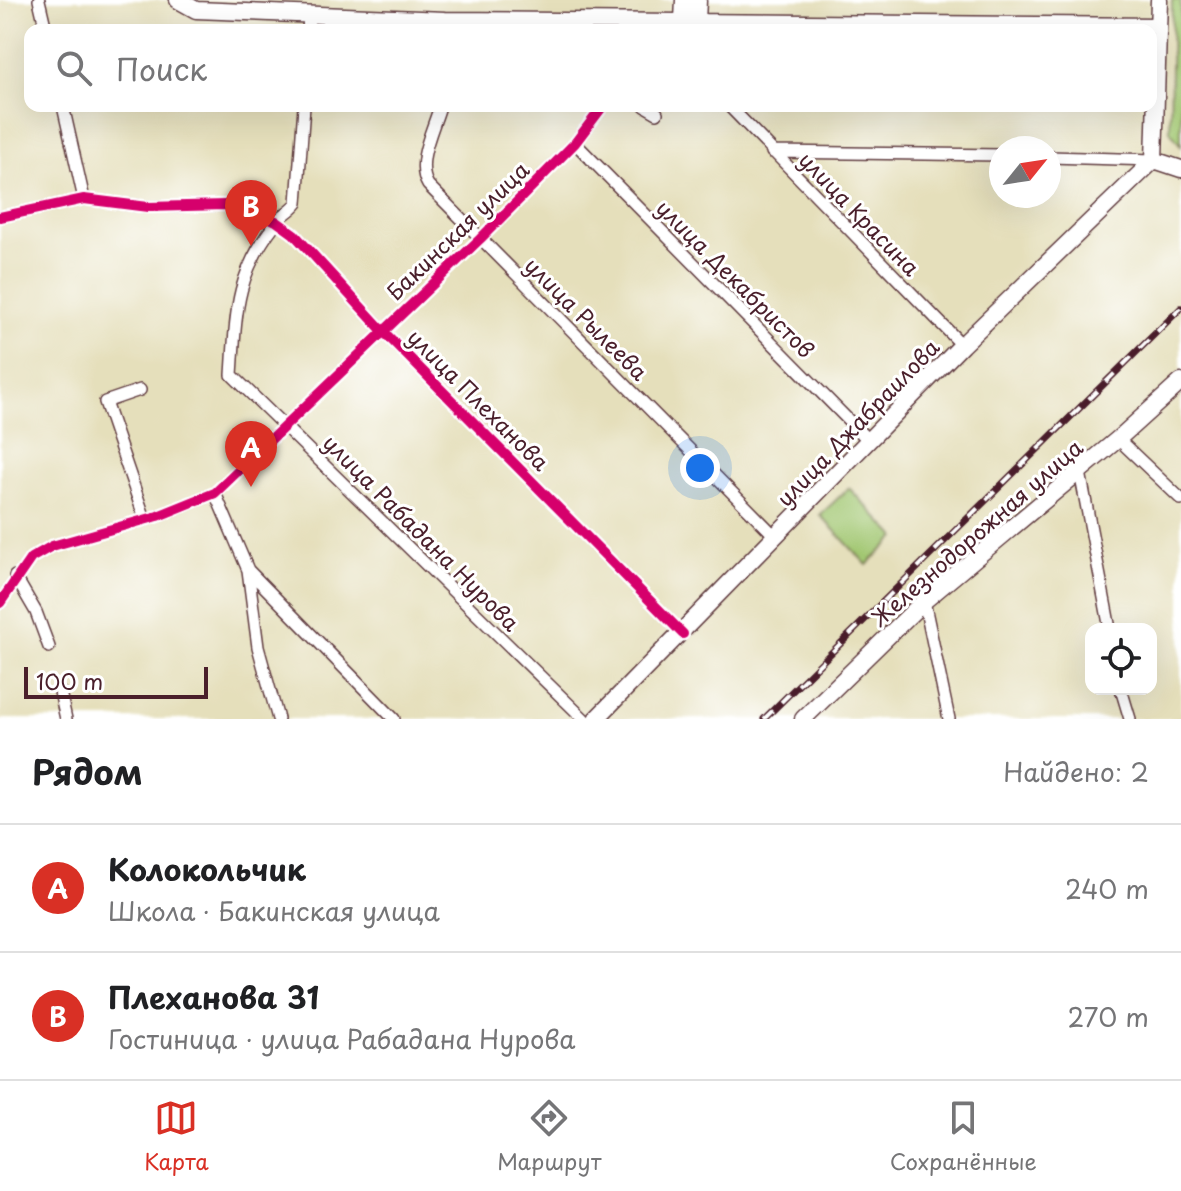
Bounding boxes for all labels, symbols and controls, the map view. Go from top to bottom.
search box [24,24,1157,112]
icon: search [52,46,96,90]
text: Поиск [116,46,207,91]
north arrow [989,136,1061,208]
street label: улица Красина [792,143,928,283]
street label: Бакинская улица [378,153,536,307]
pin: B [225,180,277,246]
street label: улица Декабристов [649,191,823,365]
street label: улица Рылеева [518,249,656,387]
street label: улица Плеханова [401,321,558,478]
street label: улица Джабраилова [768,330,946,513]
pin: A [225,421,277,487]
street label: улица Рабадана Нурова [316,426,528,638]
street label: Железнодорожная улица [863,430,1089,633]
your location [680,448,720,488]
map controls [1085,623,1157,695]
button: locate [1085,623,1157,695]
scale bar [24,663,208,699]
text: 100 m [36,664,103,697]
text: Рядом [32,745,143,797]
text: Найдено: 2 [1003,752,1149,791]
text: Колокольчик [108,846,306,891]
text: A [48,869,68,908]
text: 240 m [1065,869,1149,908]
text: Школа · Бакинская улица [108,891,440,930]
text: Плеханова 31 [108,974,319,1019]
text: B [49,997,67,1036]
text: 270 m [1068,997,1149,1036]
text: Гостиница · улица Рабадана Нурова [108,1019,576,1058]
tab: Карта [144,1096,209,1177]
tab: Маршрут [497,1096,601,1177]
tab: Сохранённые [890,1096,1037,1177]

